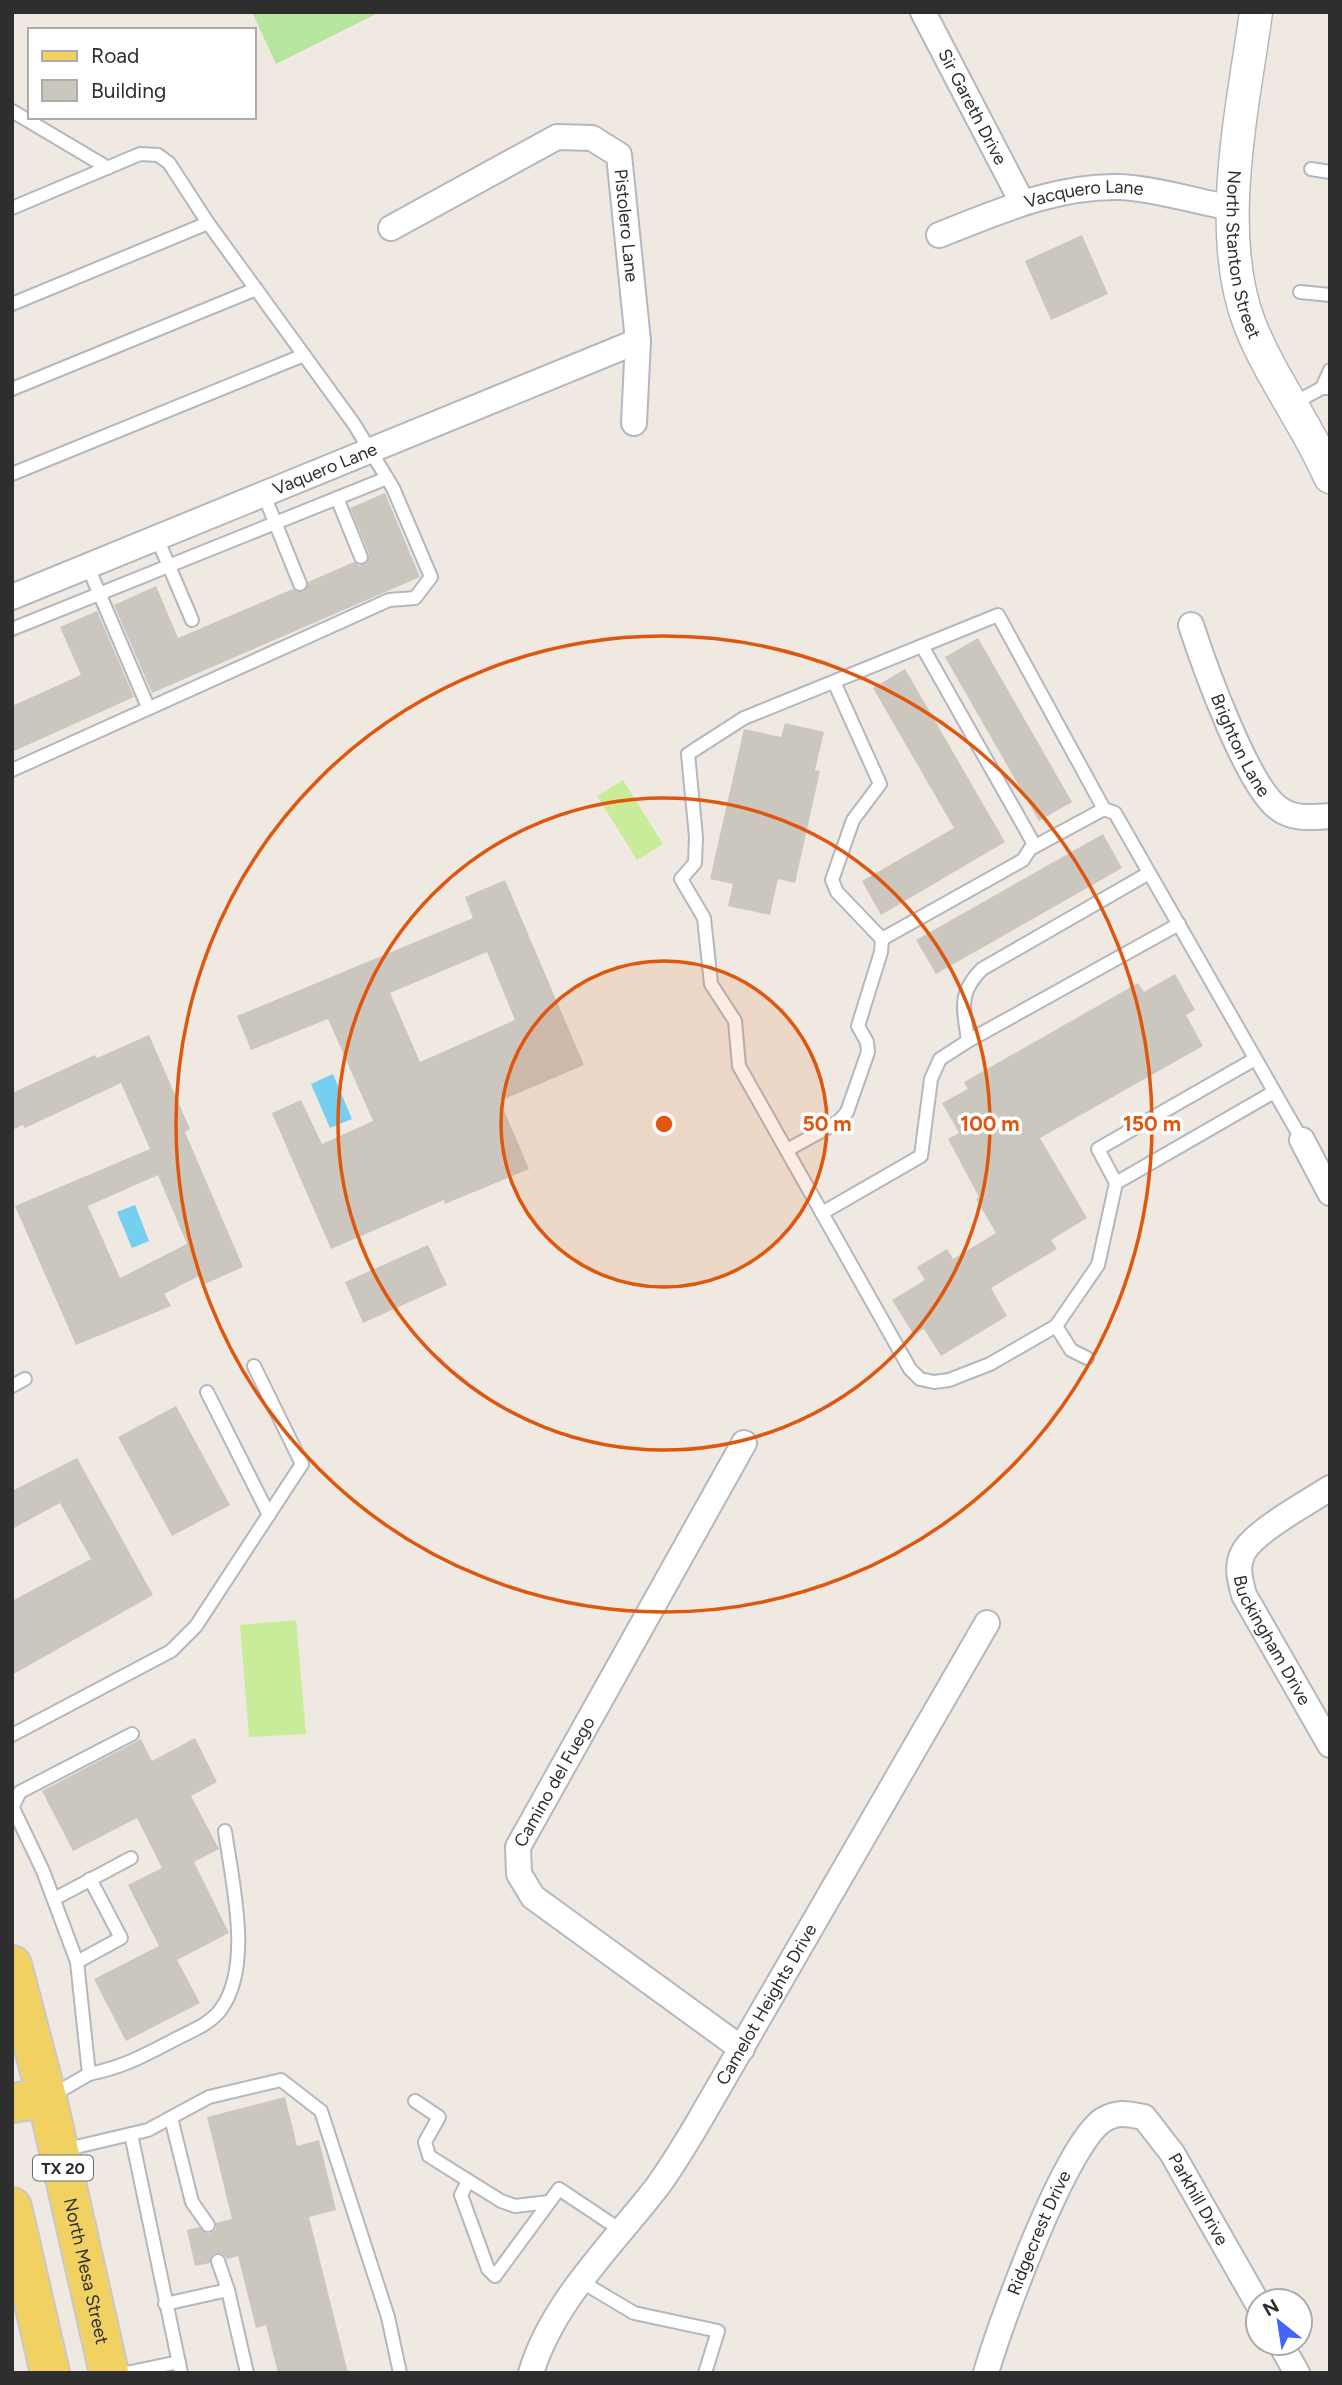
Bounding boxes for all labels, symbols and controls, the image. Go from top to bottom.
legend [28,28,256,119]
text: Road [91,43,139,68]
street label: Sir Gareth Drive [933,45,1012,169]
text: Building [91,78,166,103]
street label: Pistolero Lane [609,168,643,283]
street label: North Stanton Street [1222,169,1266,342]
street label: Vacquero Lane [1022,176,1145,213]
street label: Vaquero Lane [269,438,380,500]
street label: Brighton Lane [1206,690,1275,801]
text: 50 m [802,1111,852,1136]
text: 100 m [960,1111,1020,1136]
text: 150 m [1123,1111,1181,1136]
centre of rings [652,1112,676,1136]
street label: Buckingham Drive [1229,1573,1316,1709]
street label: Camino del Fuego [509,1713,600,1851]
street label: Camelot Heights Drive [711,1920,822,2089]
street label: Parkhill Drive [1163,2149,1233,2249]
road number: TX 20 [33,2156,93,2180]
street label: Ridgecrest Drive [1003,2167,1076,2298]
street label: North Mesa Street [59,2196,113,2347]
north arrow [1244,2287,1314,2357]
text: N [1259,2294,1283,2321]

